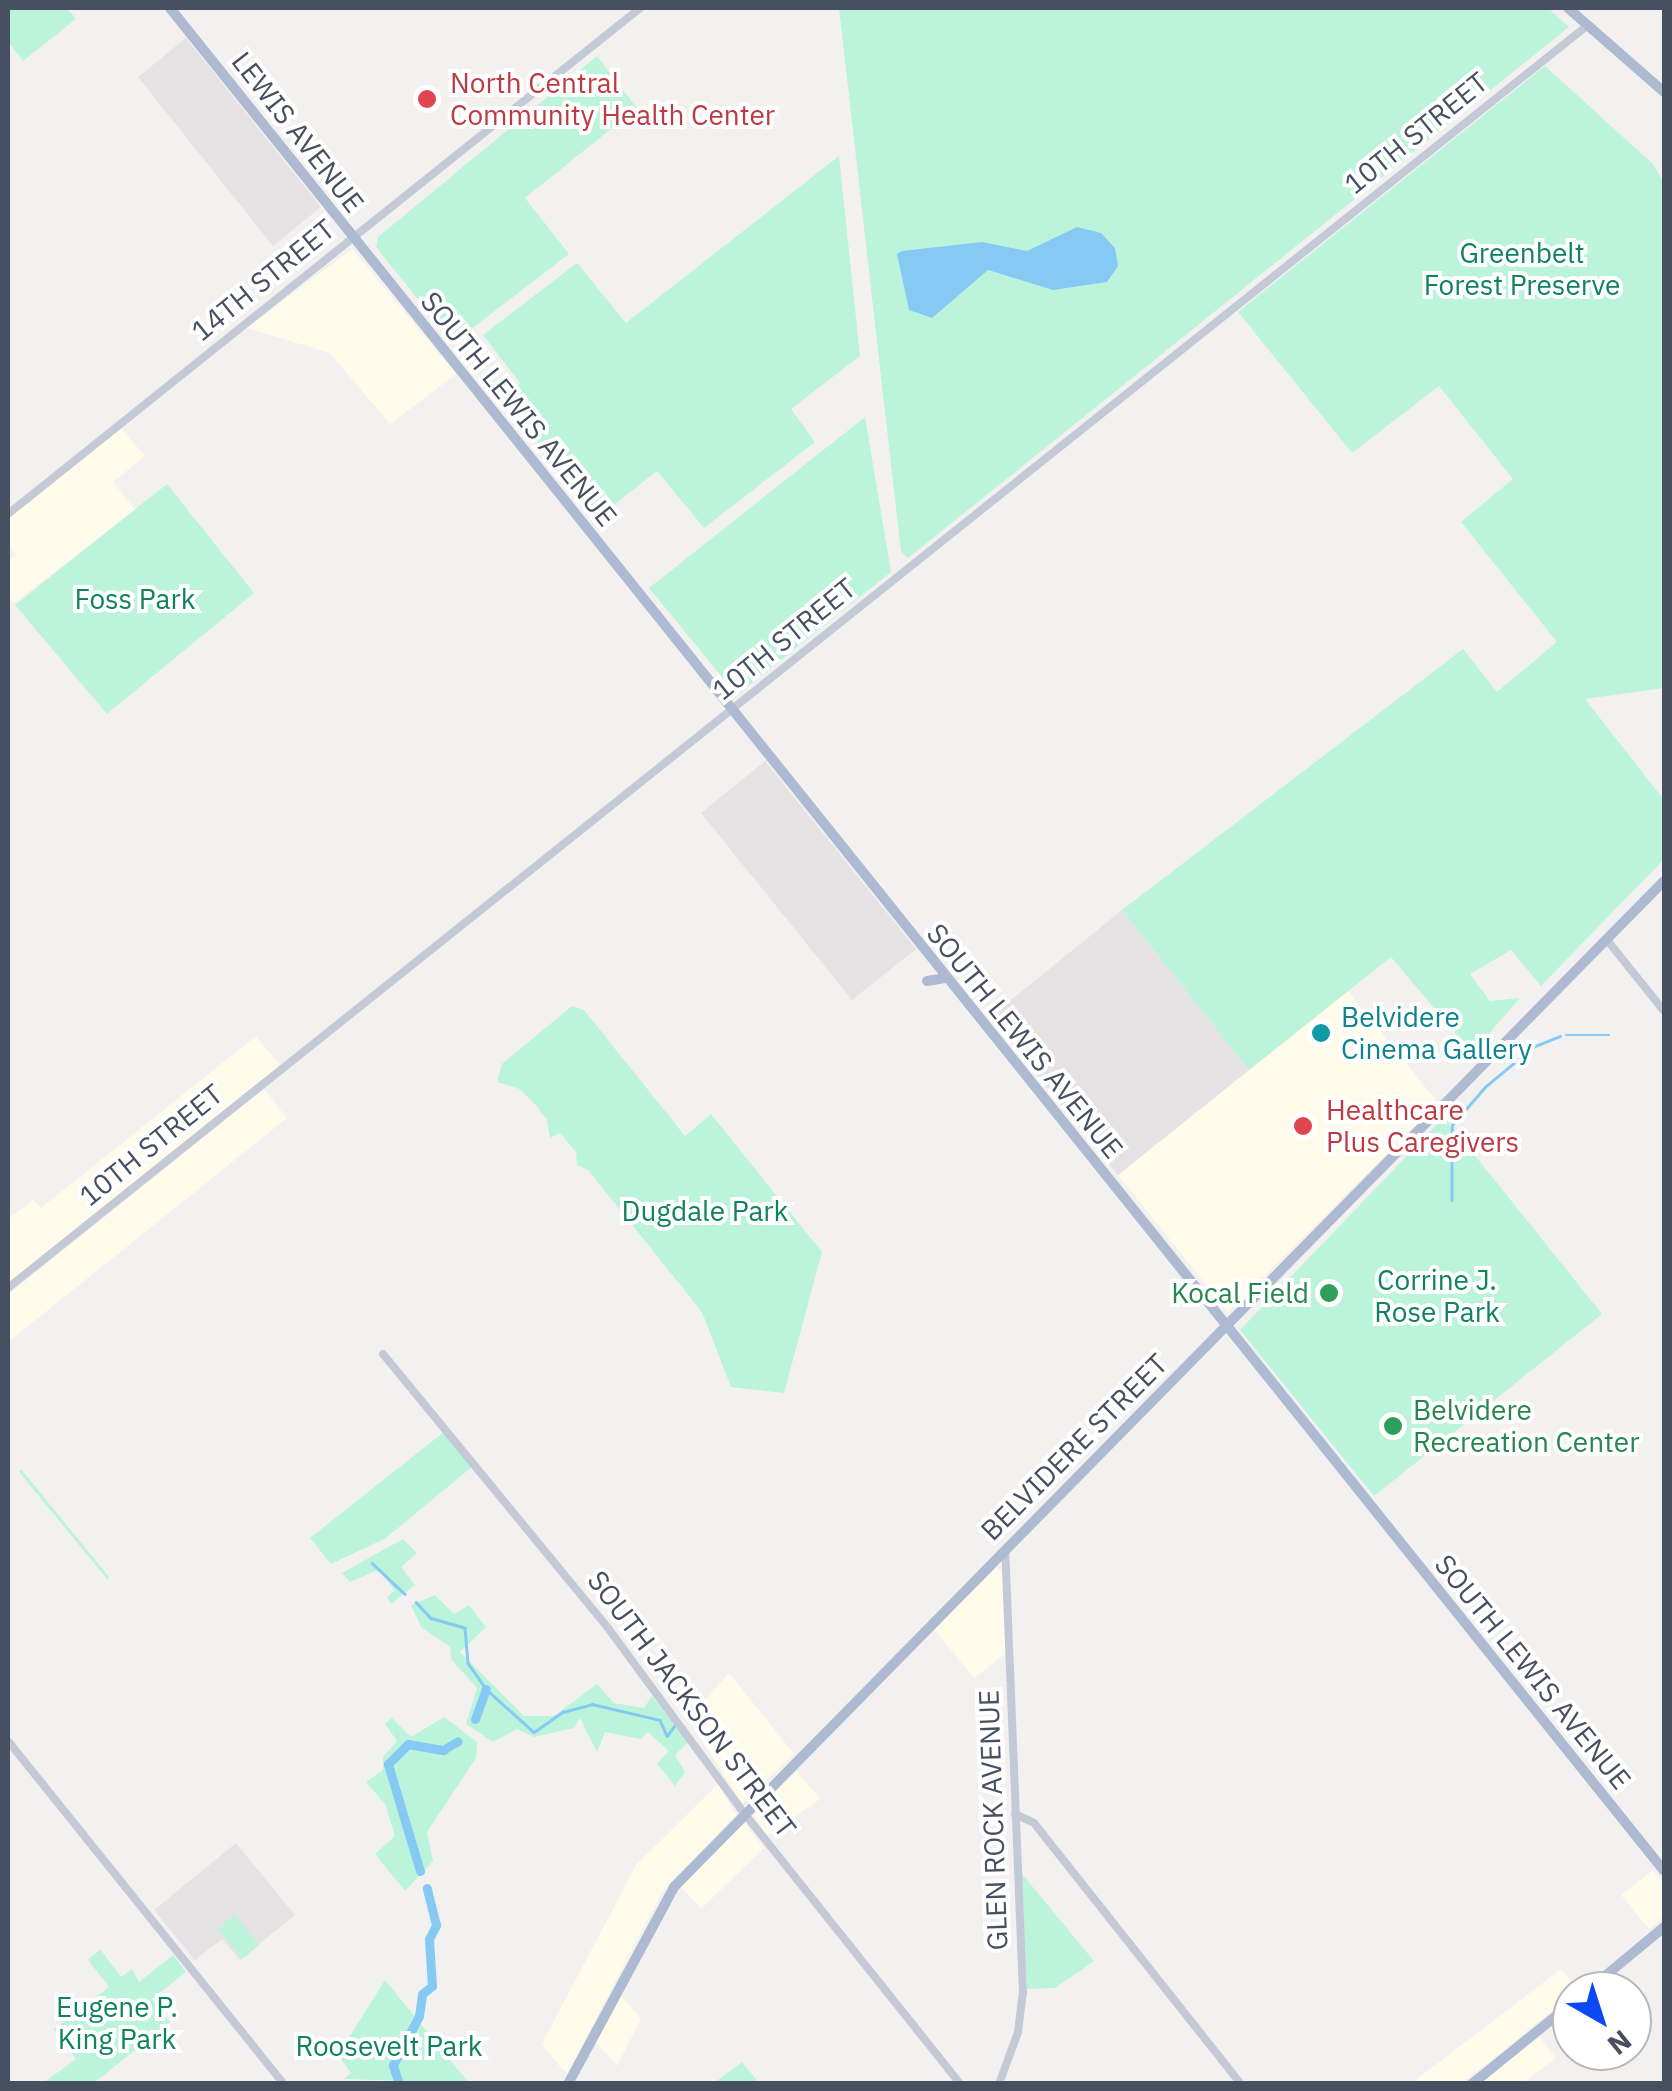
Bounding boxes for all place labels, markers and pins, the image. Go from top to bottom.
place label: North Central Community Health Center [450,66,775,132]
marker: North Central Community Health Center [414,86,440,112]
place label: Belvidere Cinema Gallery [1341,1000,1532,1066]
marker: Belvidere Cinema Gallery [1310,1022,1332,1044]
place label: Healthcare Plus Caregivers [1326,1093,1519,1159]
marker: Healthcare Plus Caregivers [1290,1113,1316,1139]
place label: Kocal Field [1171,1276,1309,1310]
marker: Kocal Field [1318,1282,1340,1304]
place label: Belvidere Recreation Center [1413,1393,1639,1459]
marker: Belvidere Recreation Center [1382,1415,1404,1437]

